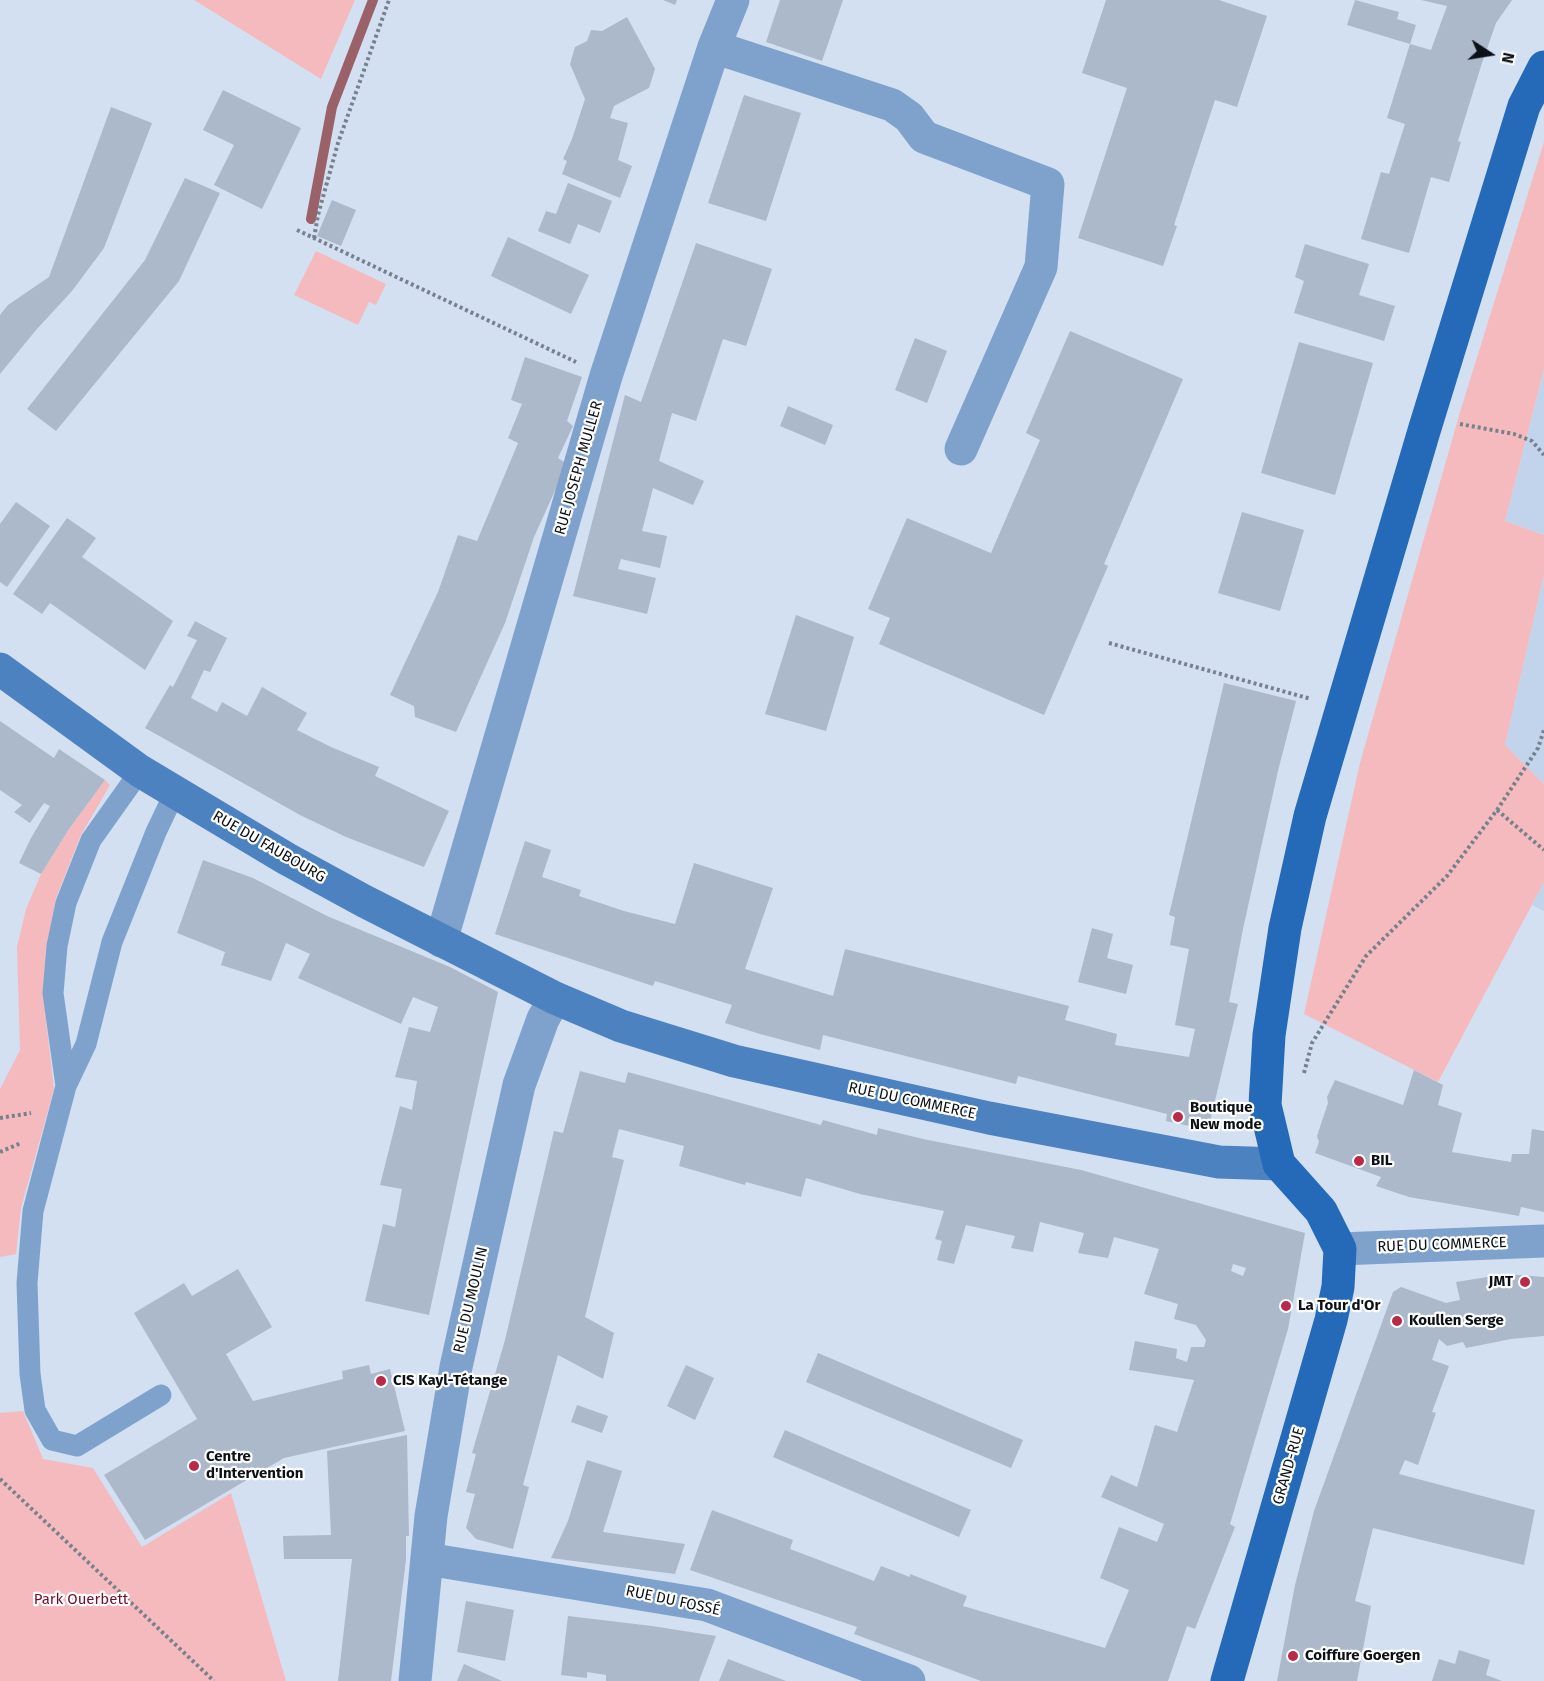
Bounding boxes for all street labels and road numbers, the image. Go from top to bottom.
street label: RUE JOSEPH MULLER [551,399,607,537]
street label: RUE DU FAUBOURG [209,807,329,887]
street label: RUE DU COMMERCE [847,1079,977,1123]
street label: RUE DU COMMERCE [1377,1234,1507,1256]
street label: RUE DU MOULIN [450,1245,492,1355]
street label: GRAND-RUE [1269,1425,1309,1507]
street label: RUE DU FOSSÉ [624,1582,722,1620]

